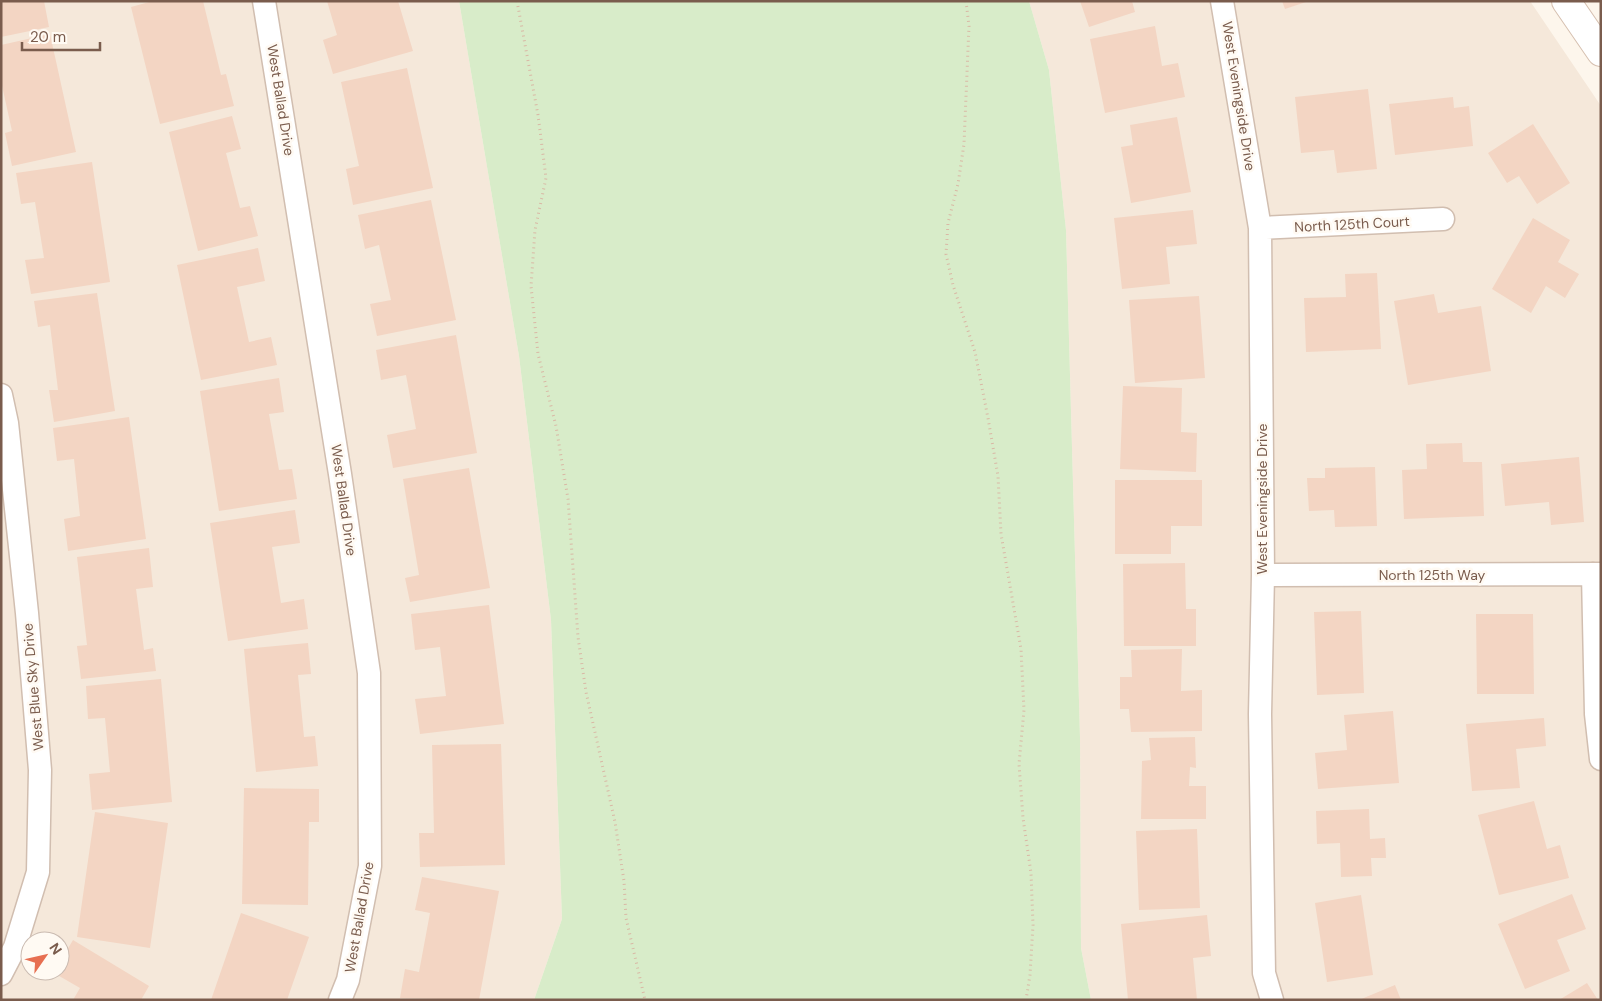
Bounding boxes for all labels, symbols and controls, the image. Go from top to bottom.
scale bar [22,20,100,52]
street label: West Eveningside Drive [1218,20,1260,172]
text: 20 m [30,27,66,47]
street label: West Ballad Drive [263,43,299,157]
street label: North 125th Court [1294,212,1410,236]
street label: West Eveningside Drive [1253,424,1271,574]
street label: West Ballad Drive [327,443,361,557]
street label: North 125th Way [1379,566,1486,584]
street label: West Blue Sky Drive [18,623,48,751]
street label: West Ballad Drive [340,860,378,974]
north arrow [20,931,70,981]
text: N [45,939,66,958]

